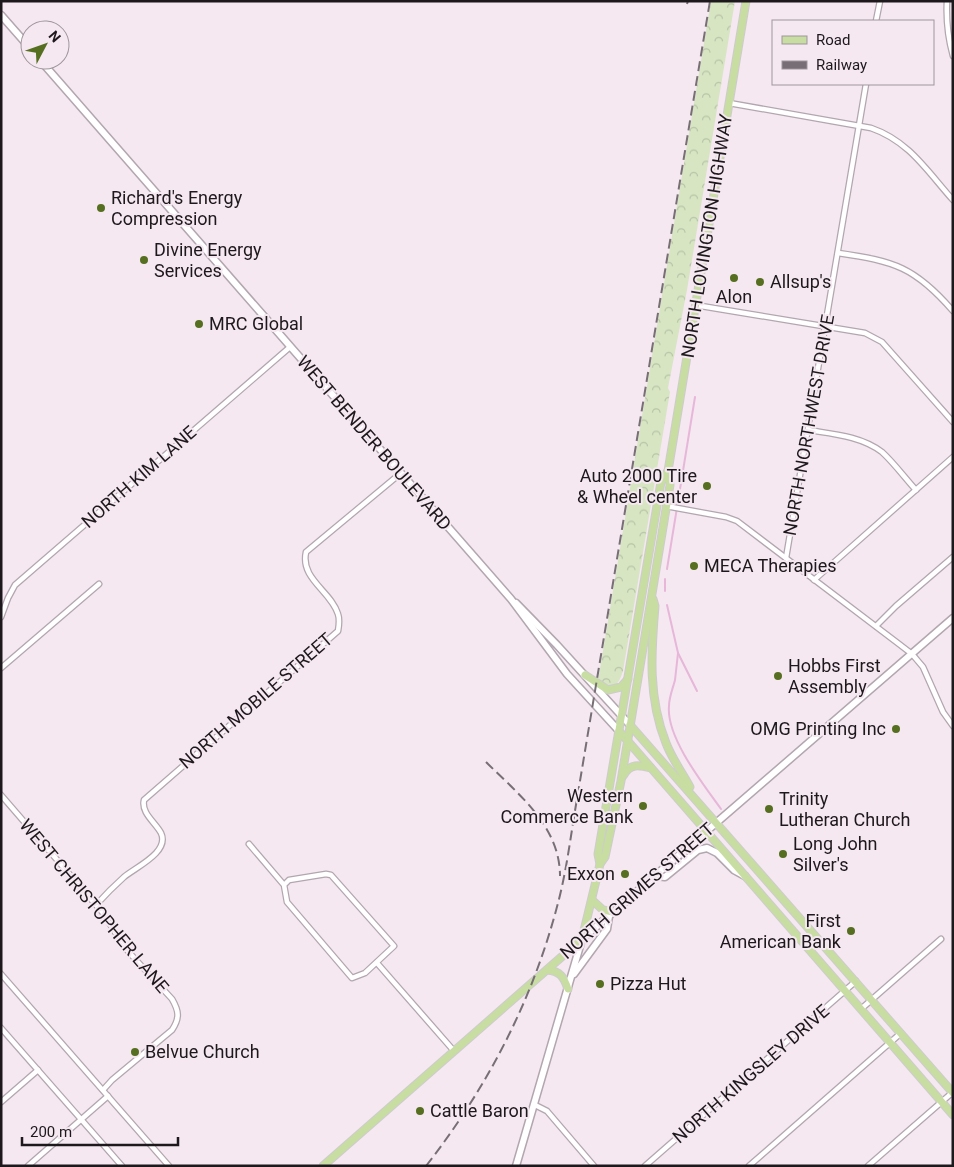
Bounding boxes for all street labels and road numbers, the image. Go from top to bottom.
street label: NORTH LOVINGTON HIGHWAY [677,112,736,359]
street label: NORTH NORTHWEST DRIVE [779,313,838,537]
street label: WEST BENDER BOULEVARD [293,351,456,534]
street label: NORTH KIM LANE [77,421,200,532]
street label: NORTH MOBILE STREET [175,628,337,773]
street label: WEST CHRISTOPHER LANE [15,814,173,997]
street label: NORTH GRIMES STREET [555,818,718,963]
street label: NORTH KINGSLEY DRIVE [668,1000,833,1147]

